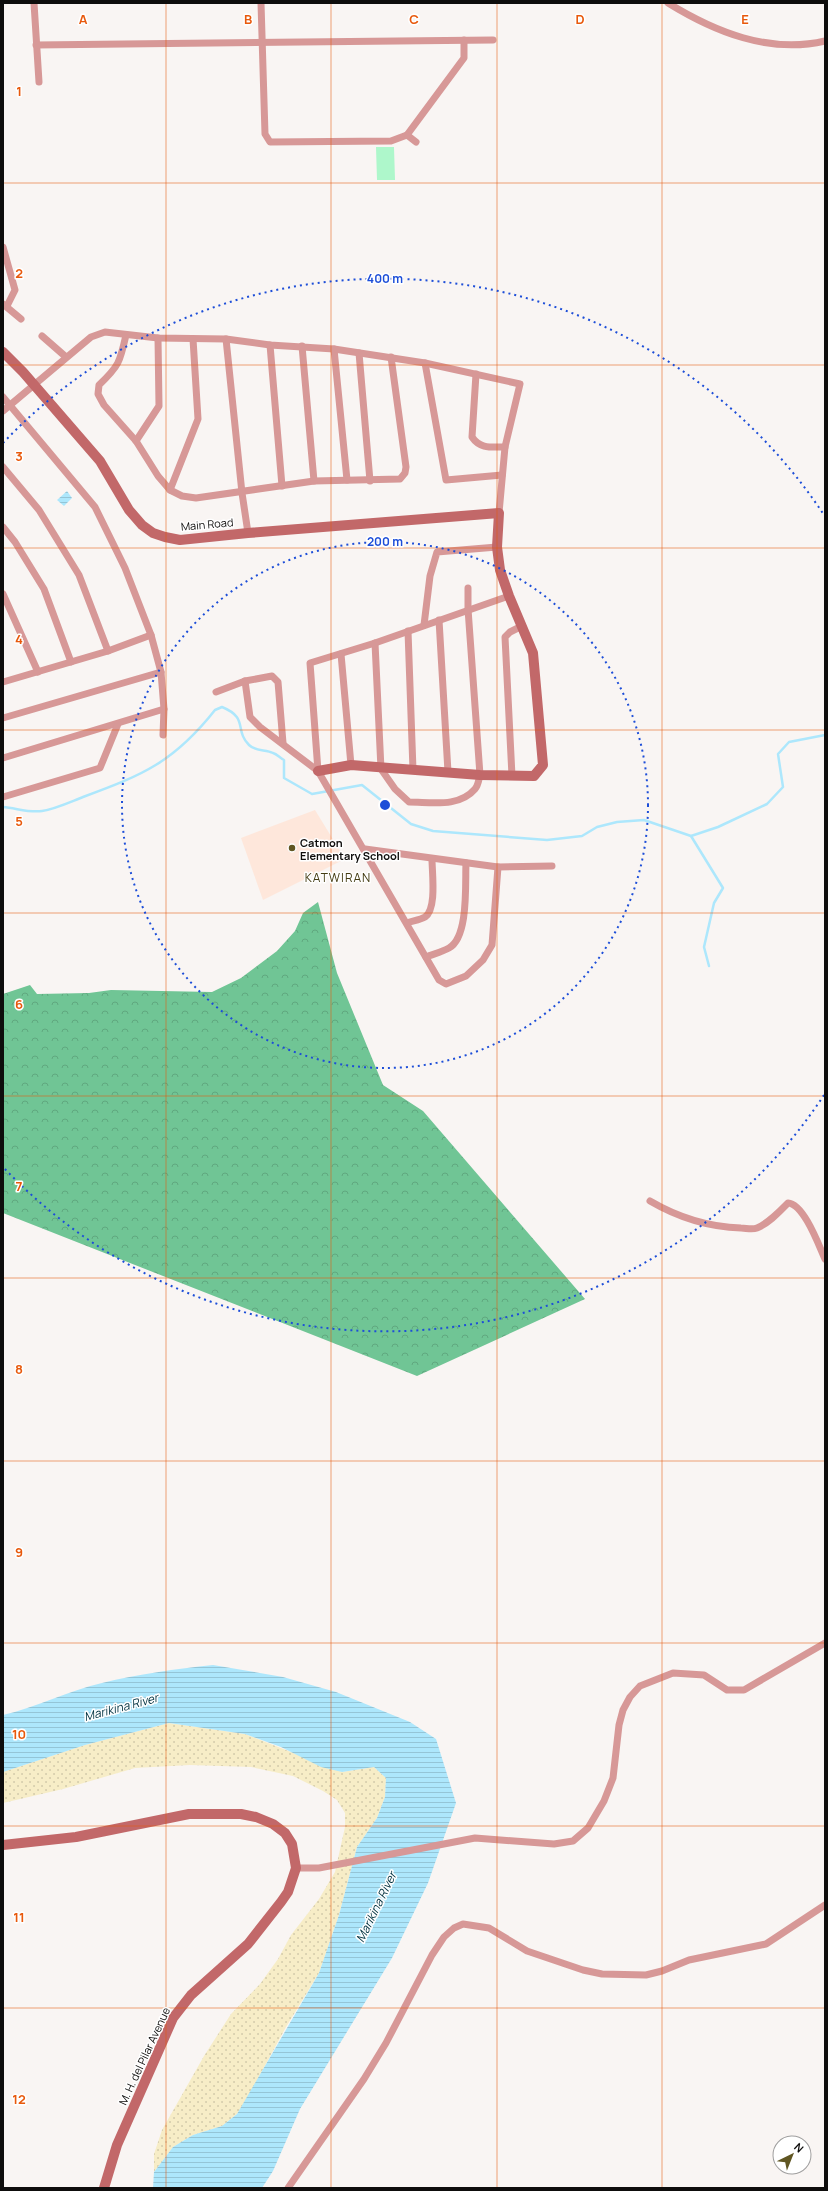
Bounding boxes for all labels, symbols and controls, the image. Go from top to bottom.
text: A [79,10,88,28]
text: B [244,10,252,28]
text: C [409,10,419,28]
text: D [575,10,585,28]
text: E [741,10,749,28]
text: 1 [16,82,22,100]
text: 2 [15,264,23,282]
text: 400 m [367,270,403,287]
text: 3 [15,447,23,465]
street label: Main Road [180,514,234,534]
text: 200 m [367,533,403,550]
text: 4 [15,630,23,648]
centre of rings [378,798,392,812]
text: 5 [15,812,23,830]
place label: Catmon Elementary School [300,835,400,863]
marker: Catmon Elementary School [287,843,297,853]
district label: KATWIRAN [305,869,371,886]
text: 6 [15,995,23,1013]
text: 7 [16,1177,23,1195]
text: 8 [15,1360,23,1378]
text: 9 [15,1543,23,1561]
water label: Marikina River [82,1688,162,1725]
text: 10 [12,1725,26,1743]
water label: Marikina River [352,1867,401,1945]
text: 11 [13,1908,25,1926]
street label: M. H. del Pilar Avenue [115,2004,173,2107]
text: 12 [12,2090,26,2108]
north arrow [772,2135,812,2175]
text: N [791,2139,807,2156]

